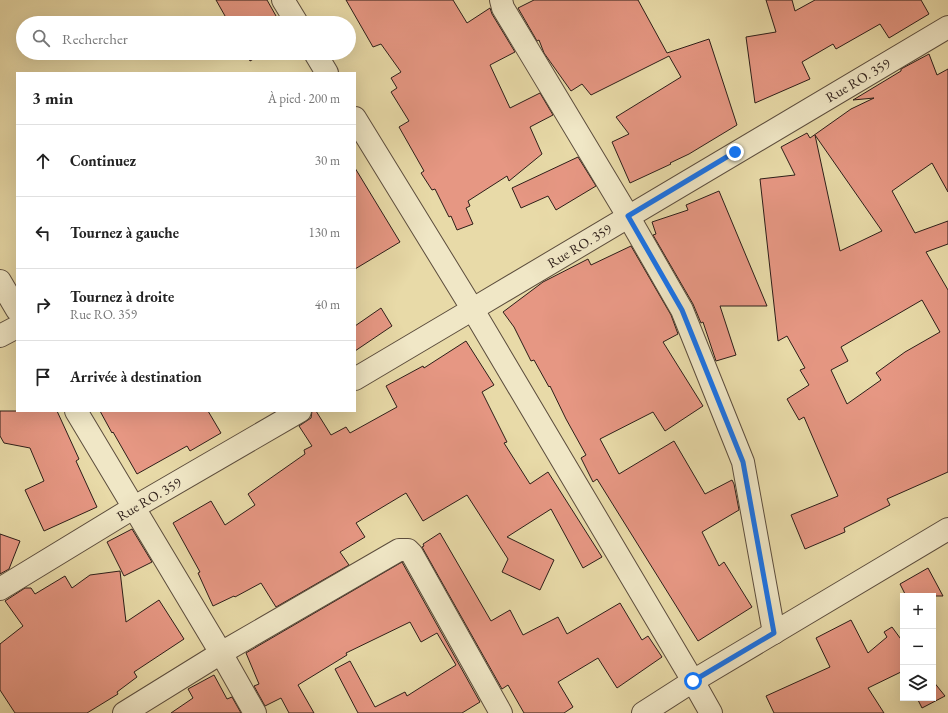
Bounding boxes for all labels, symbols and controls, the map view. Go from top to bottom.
search box [16,16,356,60]
icon: search [30,27,52,49]
text: Rechercher [62,29,128,48]
street label: Rue RO. 359 [822,54,894,106]
text: 3 min [32,87,73,109]
text: À pied · 200 m [268,90,340,107]
route end [726,143,744,161]
icon: ahead [32,150,54,172]
text: Continuez [70,151,136,170]
text: 30 m [315,152,340,169]
street label: Rue RO. 359 [544,219,615,272]
icon: left [32,222,54,244]
text: Tournez à gauche [70,223,179,242]
text: 130 m [309,224,340,241]
text: Tournez à droite [70,287,174,306]
icon: right [32,294,54,316]
text: 40 m [315,296,340,313]
text: Rue RO. 359 [70,306,137,323]
icon: arrive [32,366,54,388]
text: Arrivée à destination [70,367,202,386]
street label: Rue RO. 359 [113,473,185,525]
map controls [900,593,936,701]
button: + [900,593,936,629]
button: − [900,629,936,665]
button: layers [900,665,936,701]
route start [684,672,702,690]

